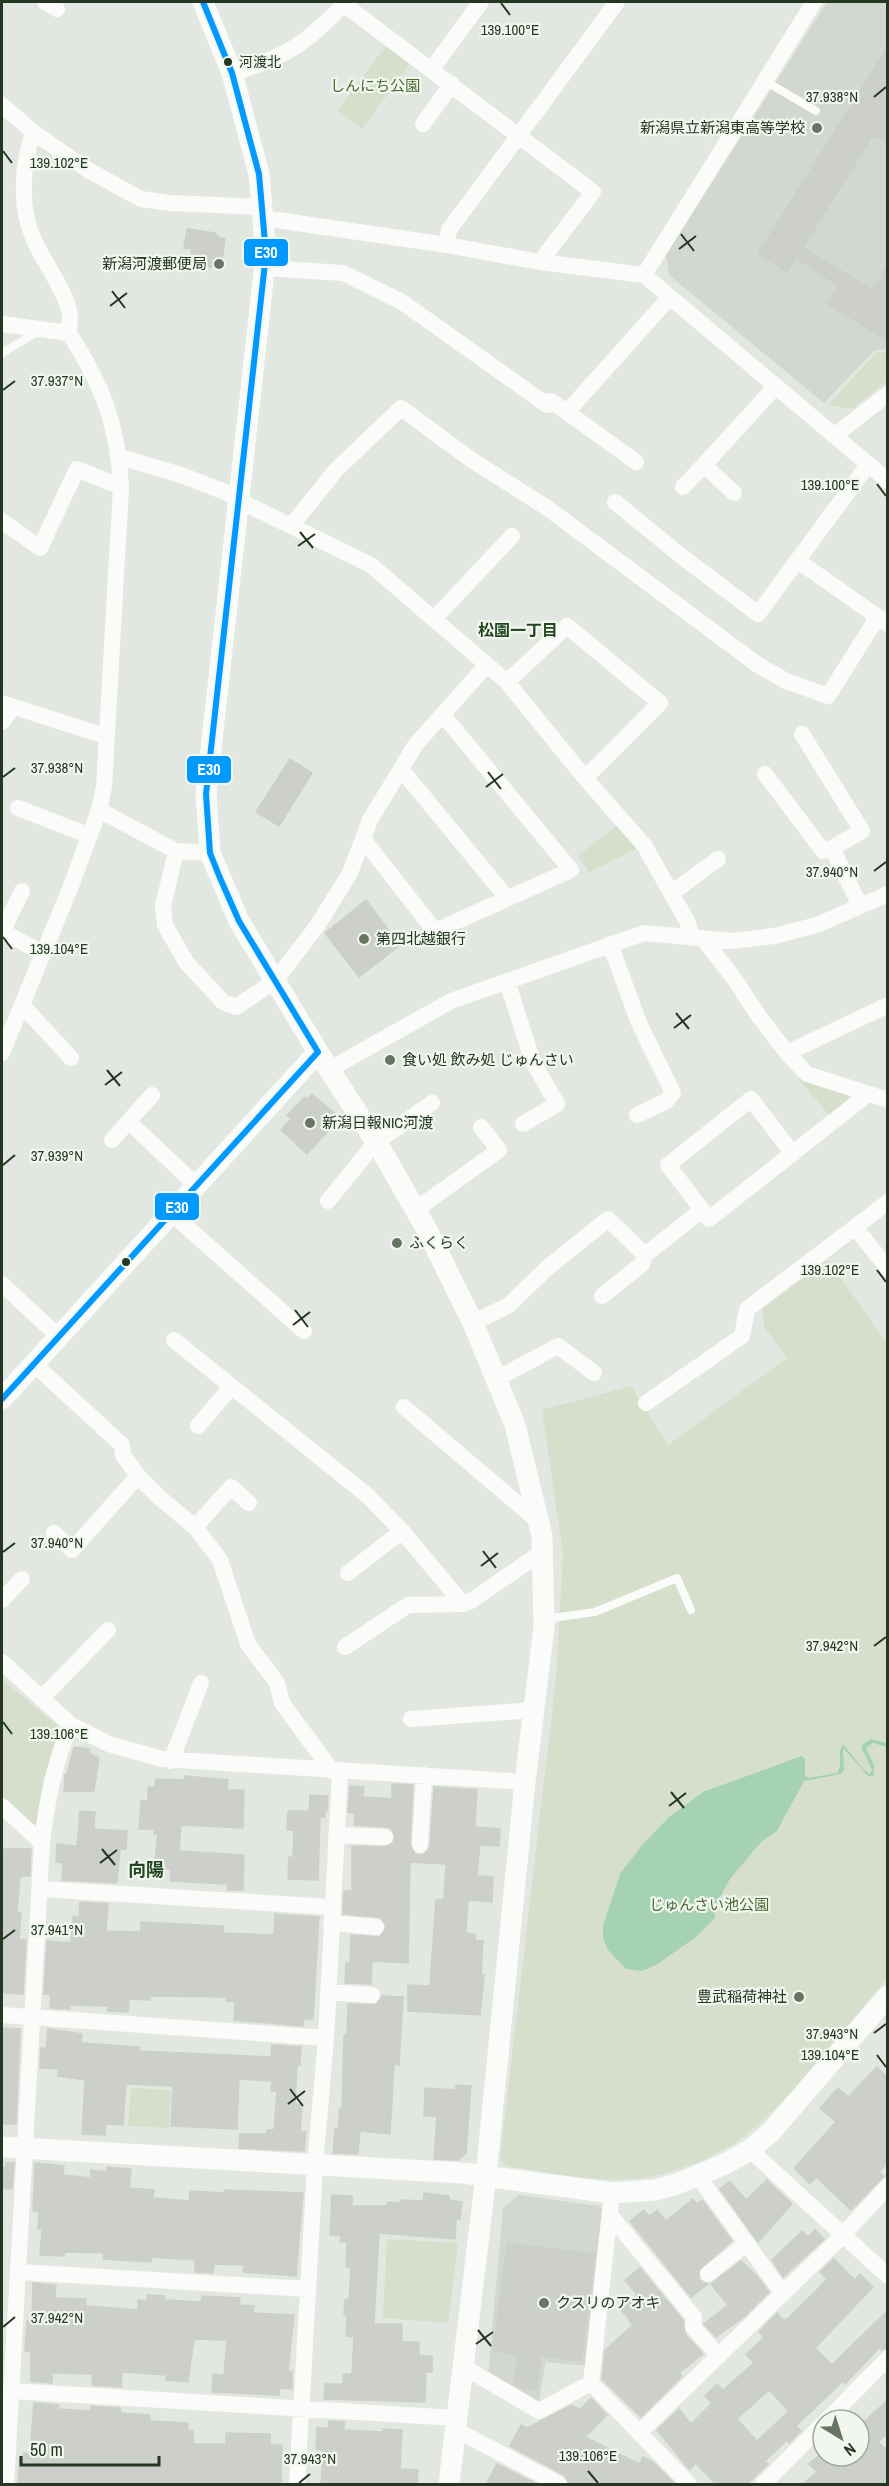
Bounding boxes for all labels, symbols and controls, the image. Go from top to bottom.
text: 139.100°E [481,19,539,40]
place label: 河渡北 [239,53,281,71]
marker: 河渡北 [222,56,234,68]
park label: しんにち公園 [330,75,420,96]
text: 37.938°N [806,86,858,107]
place label: 新潟県立新潟東高等学校 [640,117,805,138]
marker: 新潟県立新潟東高等学校 [810,121,824,135]
text: 139.102°E [30,152,88,173]
line badge: E30 [243,238,289,267]
text: E30 [254,241,278,263]
place label: 新潟河渡郵便局 [102,253,207,274]
marker: 新潟河渡郵便局 [212,257,226,271]
text: 37.937°N [31,370,83,391]
text: 139.100°E [801,474,859,495]
district label: 松園一丁目 [478,619,558,641]
line badge: E30 [186,755,232,784]
text: 37.938°N [31,757,83,778]
text: E30 [197,758,221,780]
text: 37.940°N [806,861,858,882]
place label: 第四北越銀行 [376,928,466,949]
marker: 第四北越銀行 [357,932,371,946]
text: 139.104°E [30,938,88,959]
place label: 食い処 飲み処 じゅんさい [402,1049,574,1070]
marker: 食い処 飲み処 じゅんさい [383,1053,397,1067]
place label: 新潟日報NIC河渡 [322,1112,433,1133]
marker: 新潟日報NIC河渡 [303,1116,317,1130]
text: 37.939°N [31,1145,83,1166]
line badge: E30 [154,1192,200,1221]
text: E30 [165,1196,189,1218]
place label: ふくらく [409,1232,469,1253]
marker: ふくらく [390,1236,404,1250]
unlabelled marker [120,1256,132,1268]
text: 139.102°E [801,1259,859,1280]
text: 37.940°N [31,1532,83,1553]
text: 37.942°N [806,1635,858,1656]
text: 139.106°E [30,1723,88,1744]
district label: 向陽 [128,1857,164,1882]
park label: じゅんさい池公園 [649,1894,769,1915]
text: 37.941°N [31,1919,83,1940]
place label: 豊武稲荷神社 [697,1986,787,2007]
marker: 豊武稲荷神社 [792,1990,806,2004]
text: 37.943°N [806,2023,858,2044]
text: 139.104°E [801,2044,859,2065]
place label: クスリのアオキ [556,2292,661,2313]
marker: クスリのアオキ [537,2296,551,2310]
text: 37.942°N [31,2307,83,2328]
north arrow [811,2408,871,2468]
scale bar [21,2429,159,2467]
text: 50 m [30,2437,63,2462]
text: N [840,2438,861,2461]
text: 139.106°E [559,2445,617,2466]
text: 37.943°N [284,2448,336,2469]

